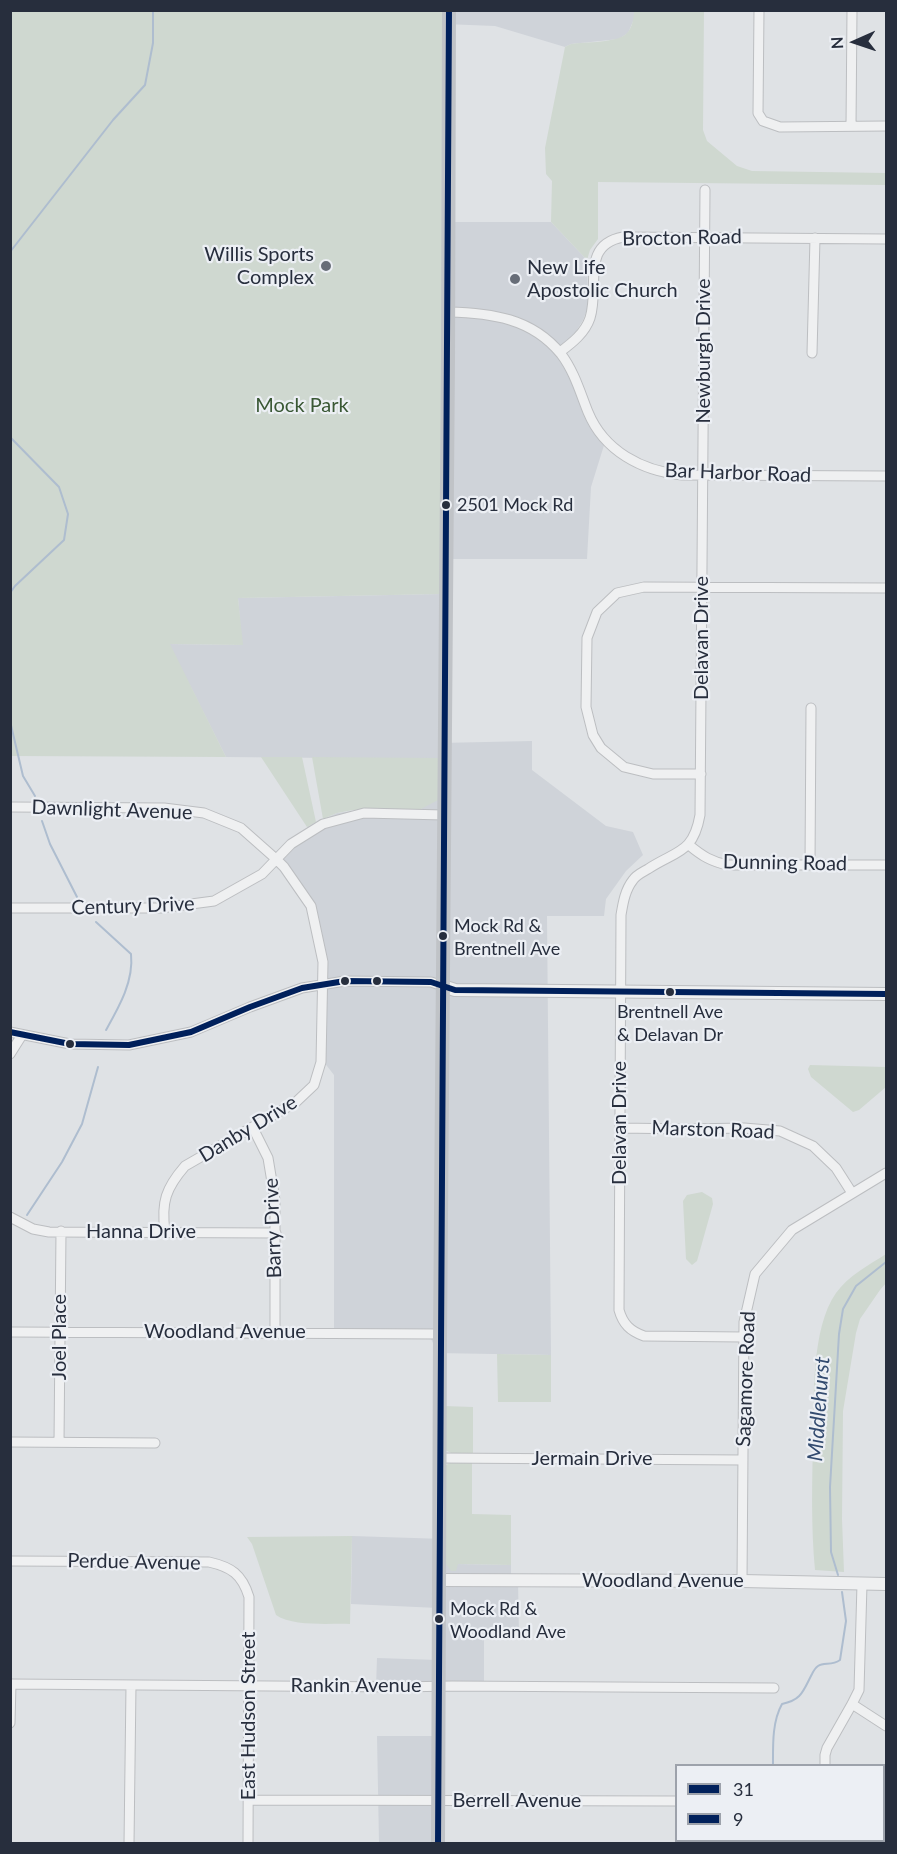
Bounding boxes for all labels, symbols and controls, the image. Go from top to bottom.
north arrow [825,12,885,72]
text: N [827,36,846,50]
street label: Brocton Road [622,225,742,251]
place label: Willis Sports Complex [204,243,314,290]
place label: New Life Apostolic Church [527,256,678,303]
marker: Willis Sports Complex [319,259,333,273]
marker: New Life Apostolic Church [508,272,522,286]
street label: Newburgh Drive [692,279,716,423]
park label: Mock Park [255,394,349,418]
street label: Bar Harbor Road [664,458,812,488]
place label: 2501 Mock Rd [457,494,573,516]
marker: 2501 Mock Rd [440,499,452,511]
street label: Delavan Drive [690,576,714,700]
street label: Dawnlight Avenue [31,795,193,825]
street label: Dunning Road [723,850,847,876]
street label: Century Drive [71,892,195,920]
place label: Mock Rd & Brentnell Ave [454,915,560,958]
marker: Mock Rd & Brentnell Ave [437,930,449,942]
unlabelled marker [339,975,351,987]
unlabelled marker [371,975,383,987]
marker: Brentnell Ave & Delavan Dr [664,986,676,998]
place label: Brentnell Ave & Delavan Dr [617,1001,723,1044]
unlabelled marker [64,1038,76,1050]
street label: Delavan Drive [608,1061,632,1185]
street label: Danby Drive [195,1090,301,1168]
street label: Marston Road [651,1116,775,1144]
street label: Barry Drive [259,1177,287,1279]
street label: Hanna Drive [86,1220,196,1244]
street label: Joel Place [48,1294,72,1380]
street label: Sagamore Road [732,1311,760,1447]
street label: Woodland Avenue [144,1320,306,1344]
water label: Middlehurst [803,1356,835,1462]
street label: Jermain Drive [531,1447,653,1471]
street label: Perdue Avenue [67,1549,201,1575]
street label: Woodland Avenue [582,1569,744,1593]
place label: Mock Rd & Woodland Ave [450,1598,566,1640]
marker: Mock Rd & Woodland Ave [433,1613,445,1625]
street label: East Hudson Street [237,1632,261,1800]
street label: Rankin Avenue [291,1674,421,1698]
legend [675,1764,885,1842]
text: 31 [733,1778,754,1800]
street label: Berrell Avenue [453,1789,581,1813]
text: 9 [733,1808,743,1830]

